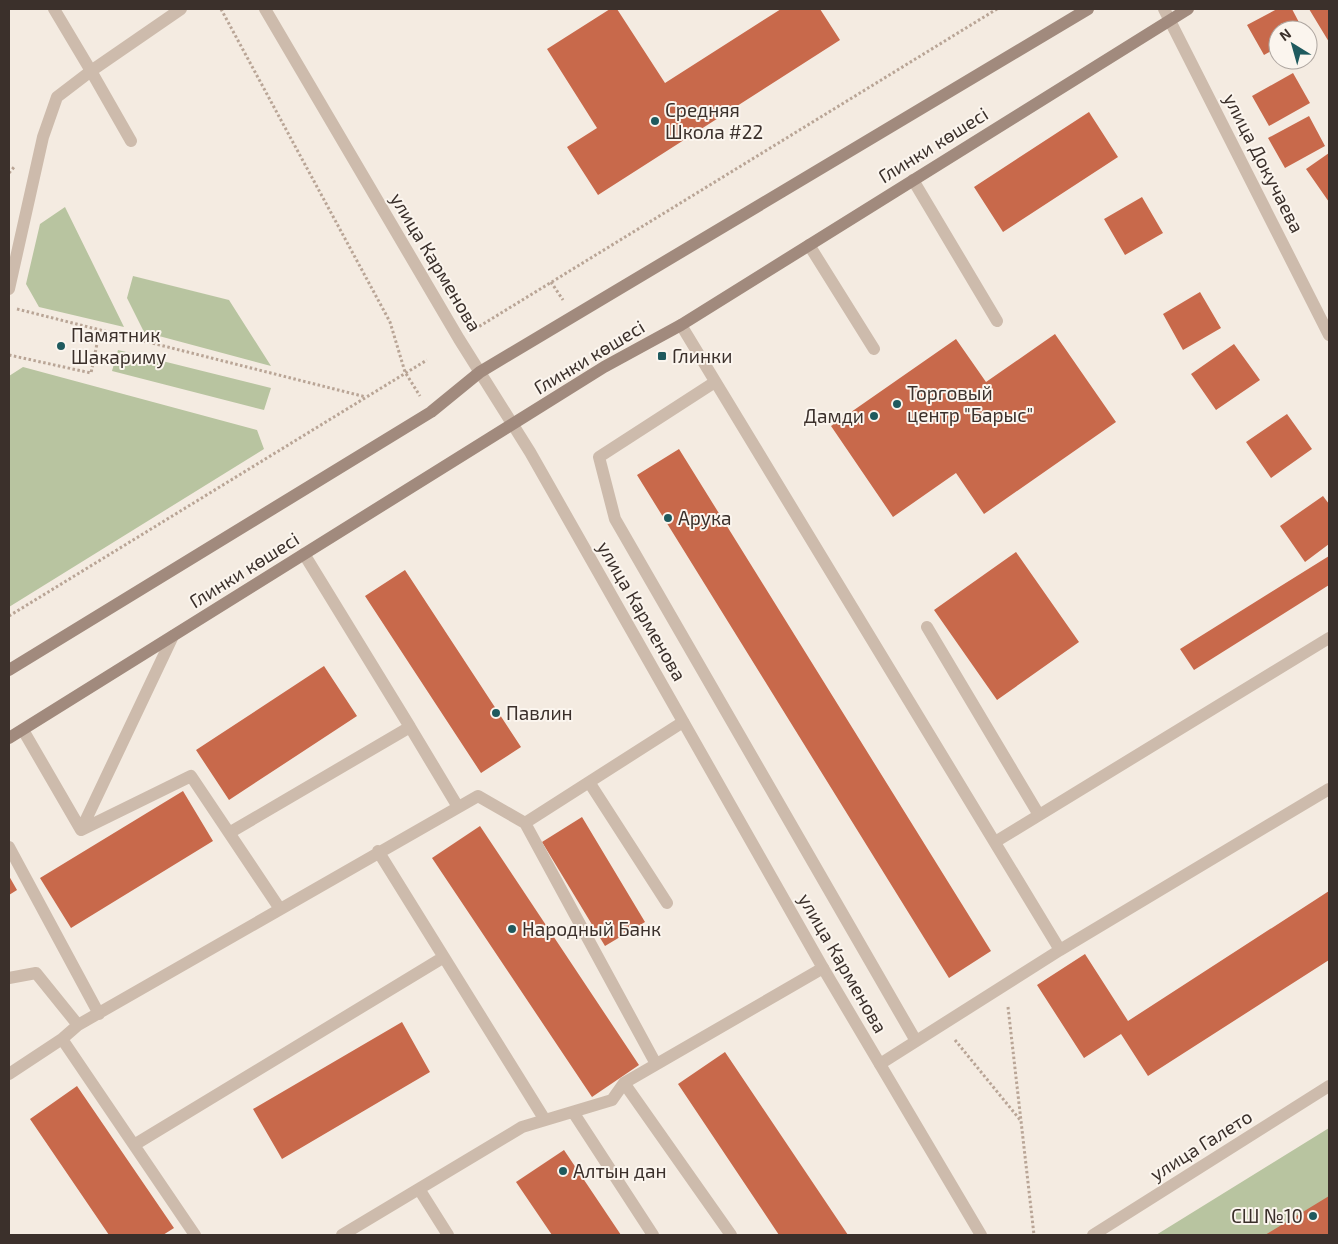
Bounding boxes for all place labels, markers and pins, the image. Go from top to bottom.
place label: Средняя Школа #22 [665,98,763,143]
marker: Средняя Школа #22 [649,115,661,127]
place label: Памятник Шакариму [71,323,166,369]
marker: Памятник Шакариму [55,340,67,352]
place label: Глинки [672,344,732,367]
marker: Глинки [656,350,668,362]
place label: Торговый центр "Барыс" [907,381,1033,426]
marker: Торговый центр "Барыс" [891,398,903,410]
place label: Дамди [804,404,864,427]
marker: Дамди [868,410,880,422]
place label: Арука [678,506,732,530]
marker: Арука [662,512,674,524]
place label: Павлин [506,701,573,724]
marker: Павлин [490,707,502,719]
place label: Народный Банк [522,917,661,940]
marker: Народный Банк [506,923,518,935]
place label: Алтын дан [573,1159,667,1182]
marker: Алтын дан [557,1165,569,1177]
place label: СШ №10 [1231,1204,1303,1227]
marker: СШ №10 [1307,1210,1319,1222]

